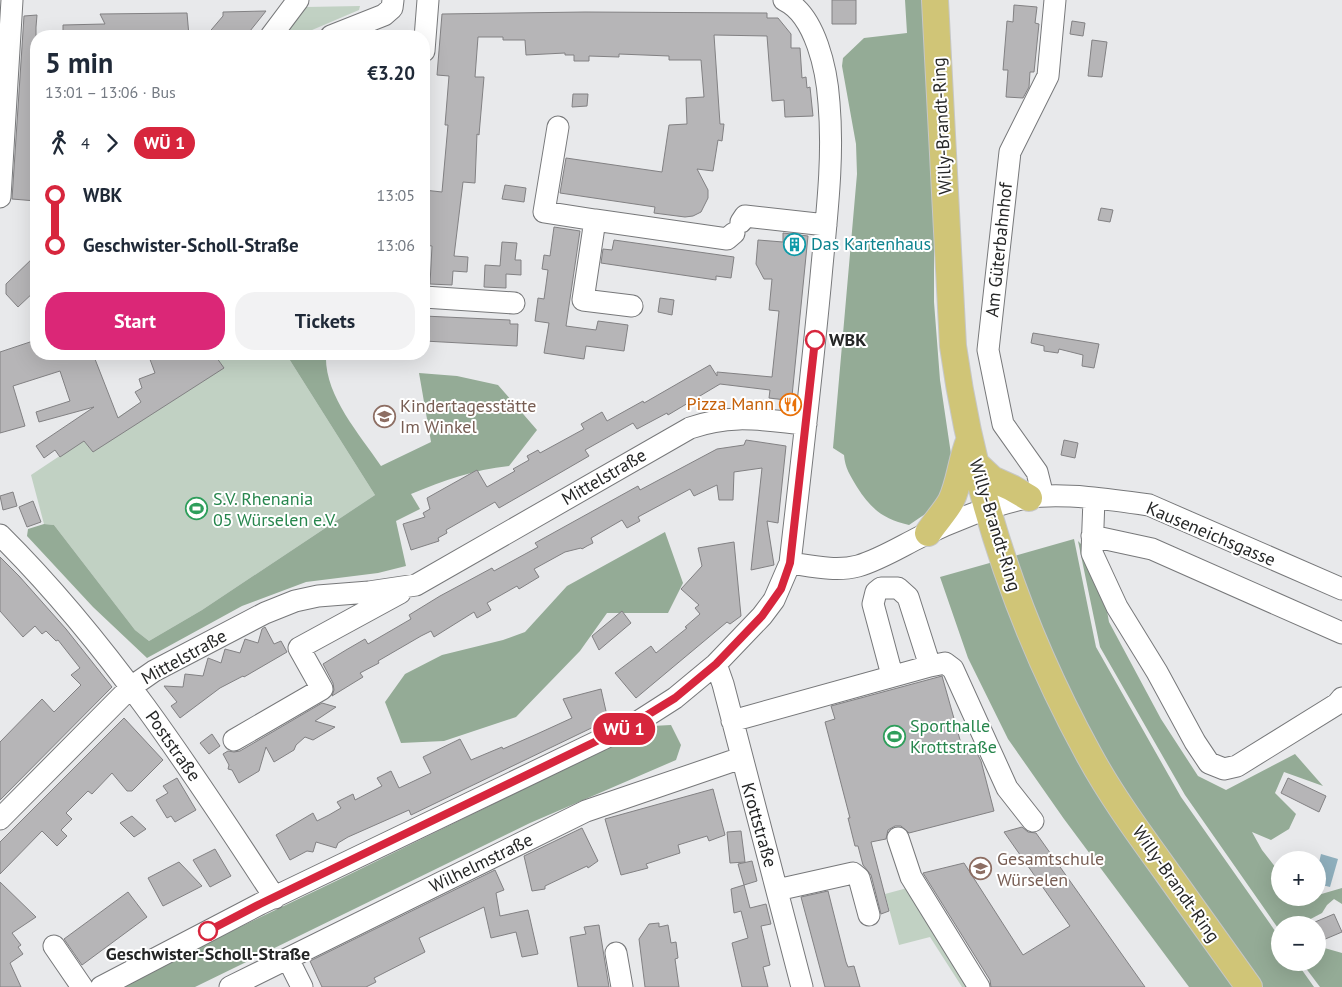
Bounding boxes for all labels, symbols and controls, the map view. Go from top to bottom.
text: 5 min [45,44,113,81]
street label: Willy-Brandt-Ring [926,57,957,195]
text: €3.20 [367,61,415,85]
text: 13:01 – 13:06 · Bus [45,82,176,102]
icon: walk [45,129,73,157]
icon: forward [98,129,126,157]
text: WÜ 1 [144,131,185,154]
text: 4 [81,133,90,153]
street label: Am Güterbahnhof [980,180,1017,318]
text: WBK [83,183,122,207]
text: 13:05 [377,185,415,205]
building icon: Das Kartenhaus [783,232,807,256]
place label: Das Kartenhaus [811,232,931,255]
text: Geschwister-Scholl-Straße [83,233,299,257]
text: 13:06 [377,235,415,255]
button: Start [45,292,225,350]
button: Tickets [235,292,415,350]
place label: WBK [829,328,866,351]
marker: WBK [805,330,825,350]
place label: Pizza Mann [686,392,774,415]
restaurant icon: Pizza Mann [778,392,802,416]
place label: Kindertagesstätte Im Winkel [400,394,536,438]
school or university icon: Kindertagesstätte Im Winkel [372,404,396,428]
street label: Mittelstraße [557,443,650,510]
street label: Willy-Brandt-Ring [964,456,1027,594]
place label: S.V. Rhenania 05 Würselen e.V. [213,487,337,531]
street label: Kauseneichsgasse [1143,496,1279,571]
sports icon: S.V. Rhenania 05 Würselen e.V. [185,497,209,521]
street label: Mittelstraße [137,624,230,689]
street label: Poststraße [141,706,206,786]
line badge: WÜ 1 [589,713,659,745]
place label: Sporthalle Krottstraße [910,714,997,758]
text: WÜ 1 [603,717,645,740]
sports icon: Sporthalle Krottstraße [882,724,906,748]
street label: Krottstraße [736,780,783,870]
street label: Willy-Brandt-Ring [1128,821,1225,947]
street label: Wilhelmstraße [425,828,536,898]
place label: Gesamtschule Würselen [997,847,1104,891]
map controls [1271,851,1326,971]
button: + [1271,851,1326,906]
school or university icon: Gesamtschule Würselen [969,857,993,881]
button: − [1271,916,1326,971]
marker: Geschwister-Scholl-Straße [198,921,218,941]
place label: Geschwister-Scholl-Straße [106,942,310,965]

